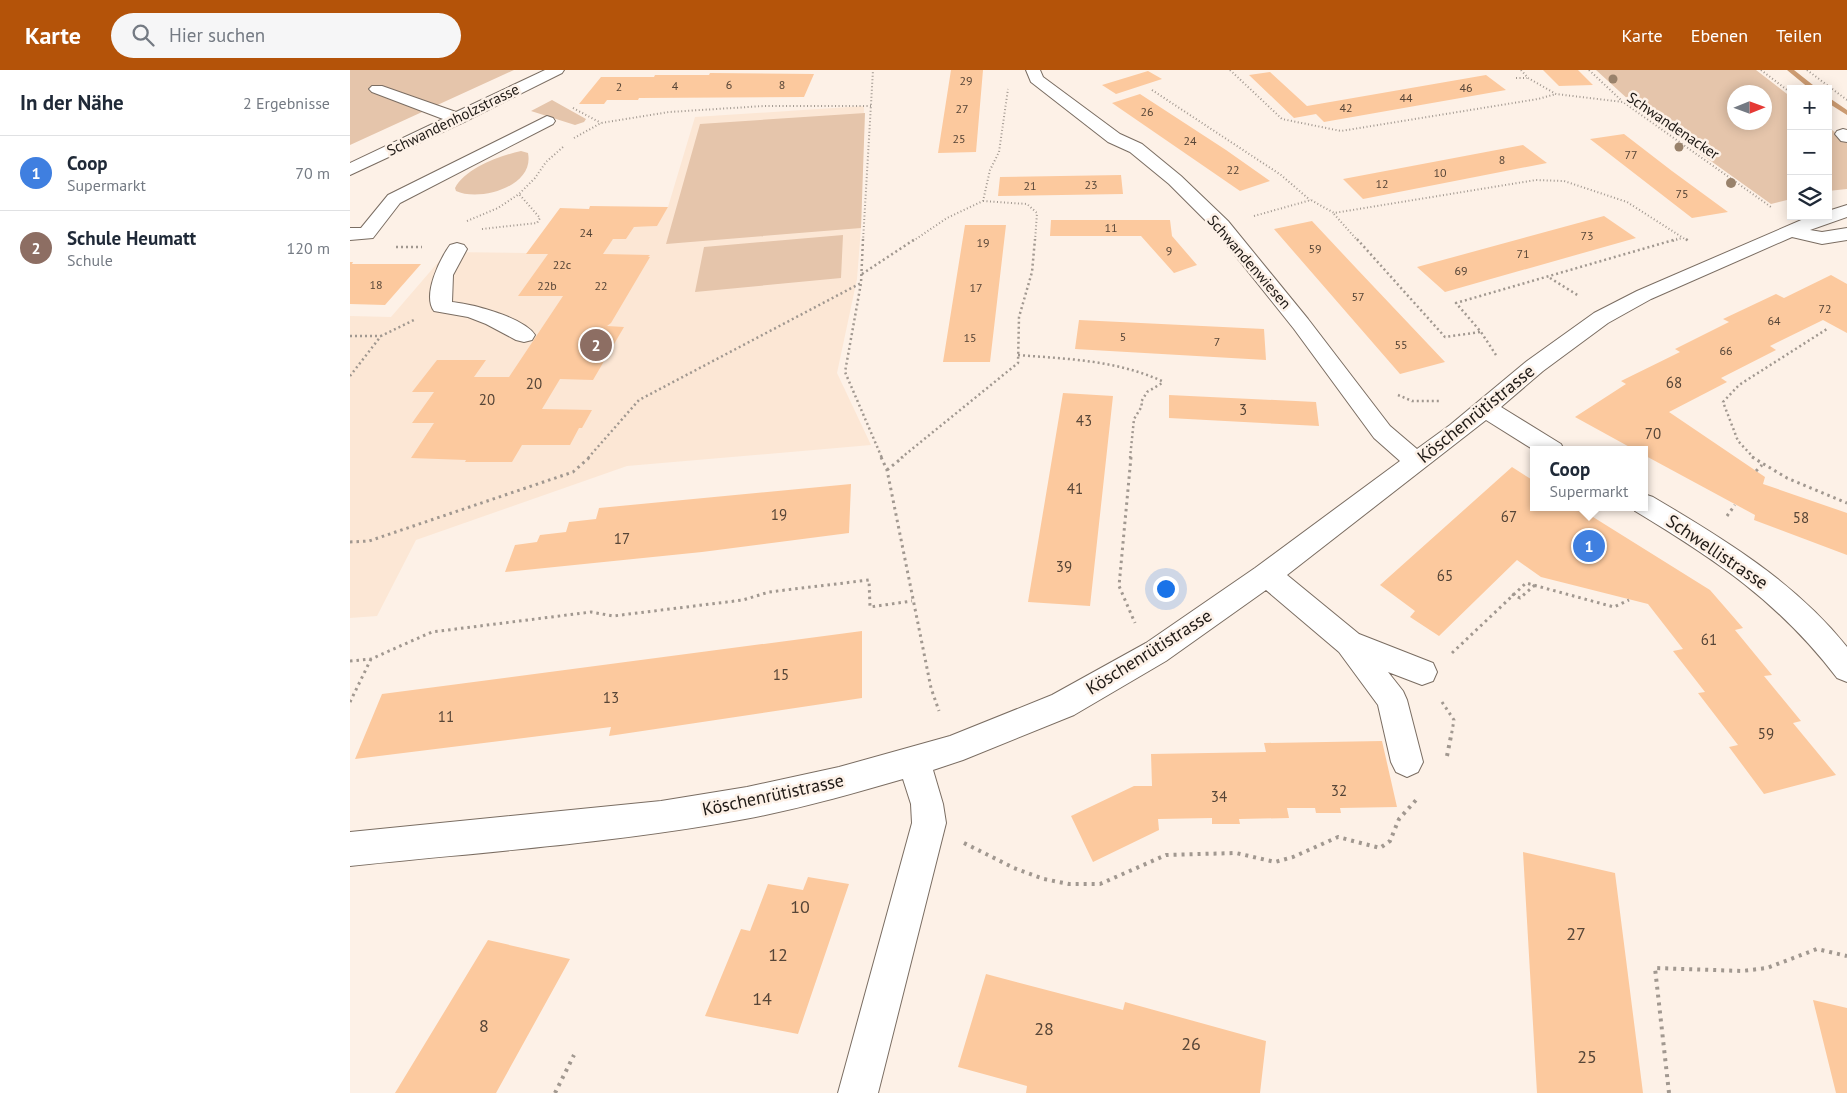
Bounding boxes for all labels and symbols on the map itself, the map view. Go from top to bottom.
house number: 29 [959,73,973,88]
house number: 6 [726,77,732,92]
house number: 8 [779,77,785,92]
house number: 4 [672,78,679,93]
street label: Schwandenholzstrasse [383,79,522,160]
house number: 2 [616,79,622,94]
house number: 46 [1459,80,1473,95]
north arrow [1727,85,1772,130]
street label: Schwandenacker [1623,88,1723,164]
house number: 44 [1399,90,1413,105]
house number: 42 [1339,100,1353,115]
house number: 27 [955,101,969,116]
house number: 26 [1140,104,1154,119]
house number: 25 [952,131,966,146]
house number: 24 [1183,133,1197,148]
house number: 77 [1624,147,1638,162]
house number: 8 [1499,152,1505,167]
house number: 22 [1226,162,1240,177]
house number: 10 [1433,165,1447,180]
house number: 12 [1375,176,1389,191]
house number: 23 [1084,177,1098,192]
house number: 21 [1023,178,1037,193]
house number: 75 [1675,186,1689,201]
street label: Schwandenwiesen [1203,211,1295,313]
house number: 11 [1104,220,1118,235]
house number: 24 [579,225,593,240]
house number: 73 [1580,228,1594,243]
house number: 19 [976,235,990,250]
house number: 59 [1308,241,1322,256]
house number: 9 [1166,243,1172,258]
house number: 71 [1516,246,1530,261]
house number: 22c [553,257,572,272]
house number: 69 [1454,263,1468,278]
house number: 18 [369,277,383,292]
house number: 22b [537,278,557,293]
house number: 22 [594,278,608,293]
house number: 17 [969,280,983,295]
house number: 57 [1351,289,1365,304]
house number: 72 [1818,301,1832,316]
house number: 64 [1767,313,1781,328]
pin: 2 [580,326,612,364]
house number: 5 [1120,329,1126,344]
house number: 15 [963,330,977,345]
house number: 7 [1214,334,1220,349]
house number: 55 [1394,337,1408,352]
house number: 66 [1719,343,1733,358]
street label: Köschenrütistrasse [1412,359,1539,468]
house number: 68 [1666,373,1682,392]
house number: 20 [526,374,542,393]
house number: 20 [479,390,495,409]
house number: 3 [1239,400,1247,419]
house number: 43 [1076,411,1092,430]
house number: 70 [1645,424,1661,443]
house number: 41 [1067,479,1083,498]
house number: 19 [771,505,787,524]
house number: 67 [1501,507,1517,526]
house number: 58 [1793,508,1809,527]
street label: Schwellistrasse [1662,509,1773,594]
pin: 1 [1573,527,1605,565]
house number: 17 [614,529,630,548]
house number: 39 [1056,557,1072,576]
house number: 65 [1437,566,1453,585]
your location [1153,576,1179,602]
street label: Köschenrütistrasse [1082,604,1216,700]
house number: 61 [1701,630,1717,649]
house number: 15 [773,665,789,684]
house number: 13 [603,688,619,707]
house number: 11 [438,707,454,726]
house number: 59 [1758,724,1774,743]
street label: Köschenrütistrasse [700,768,846,821]
house number: 32 [1331,781,1347,800]
house number: 34 [1211,787,1227,806]
house number: 10 [790,895,810,918]
house number: 27 [1566,922,1586,945]
house number: 12 [768,943,788,966]
house number: 14 [752,987,772,1010]
house number: 8 [479,1014,489,1037]
house number: 28 [1034,1017,1054,1040]
house number: 26 [1181,1032,1201,1055]
house number: 25 [1577,1045,1597,1068]

